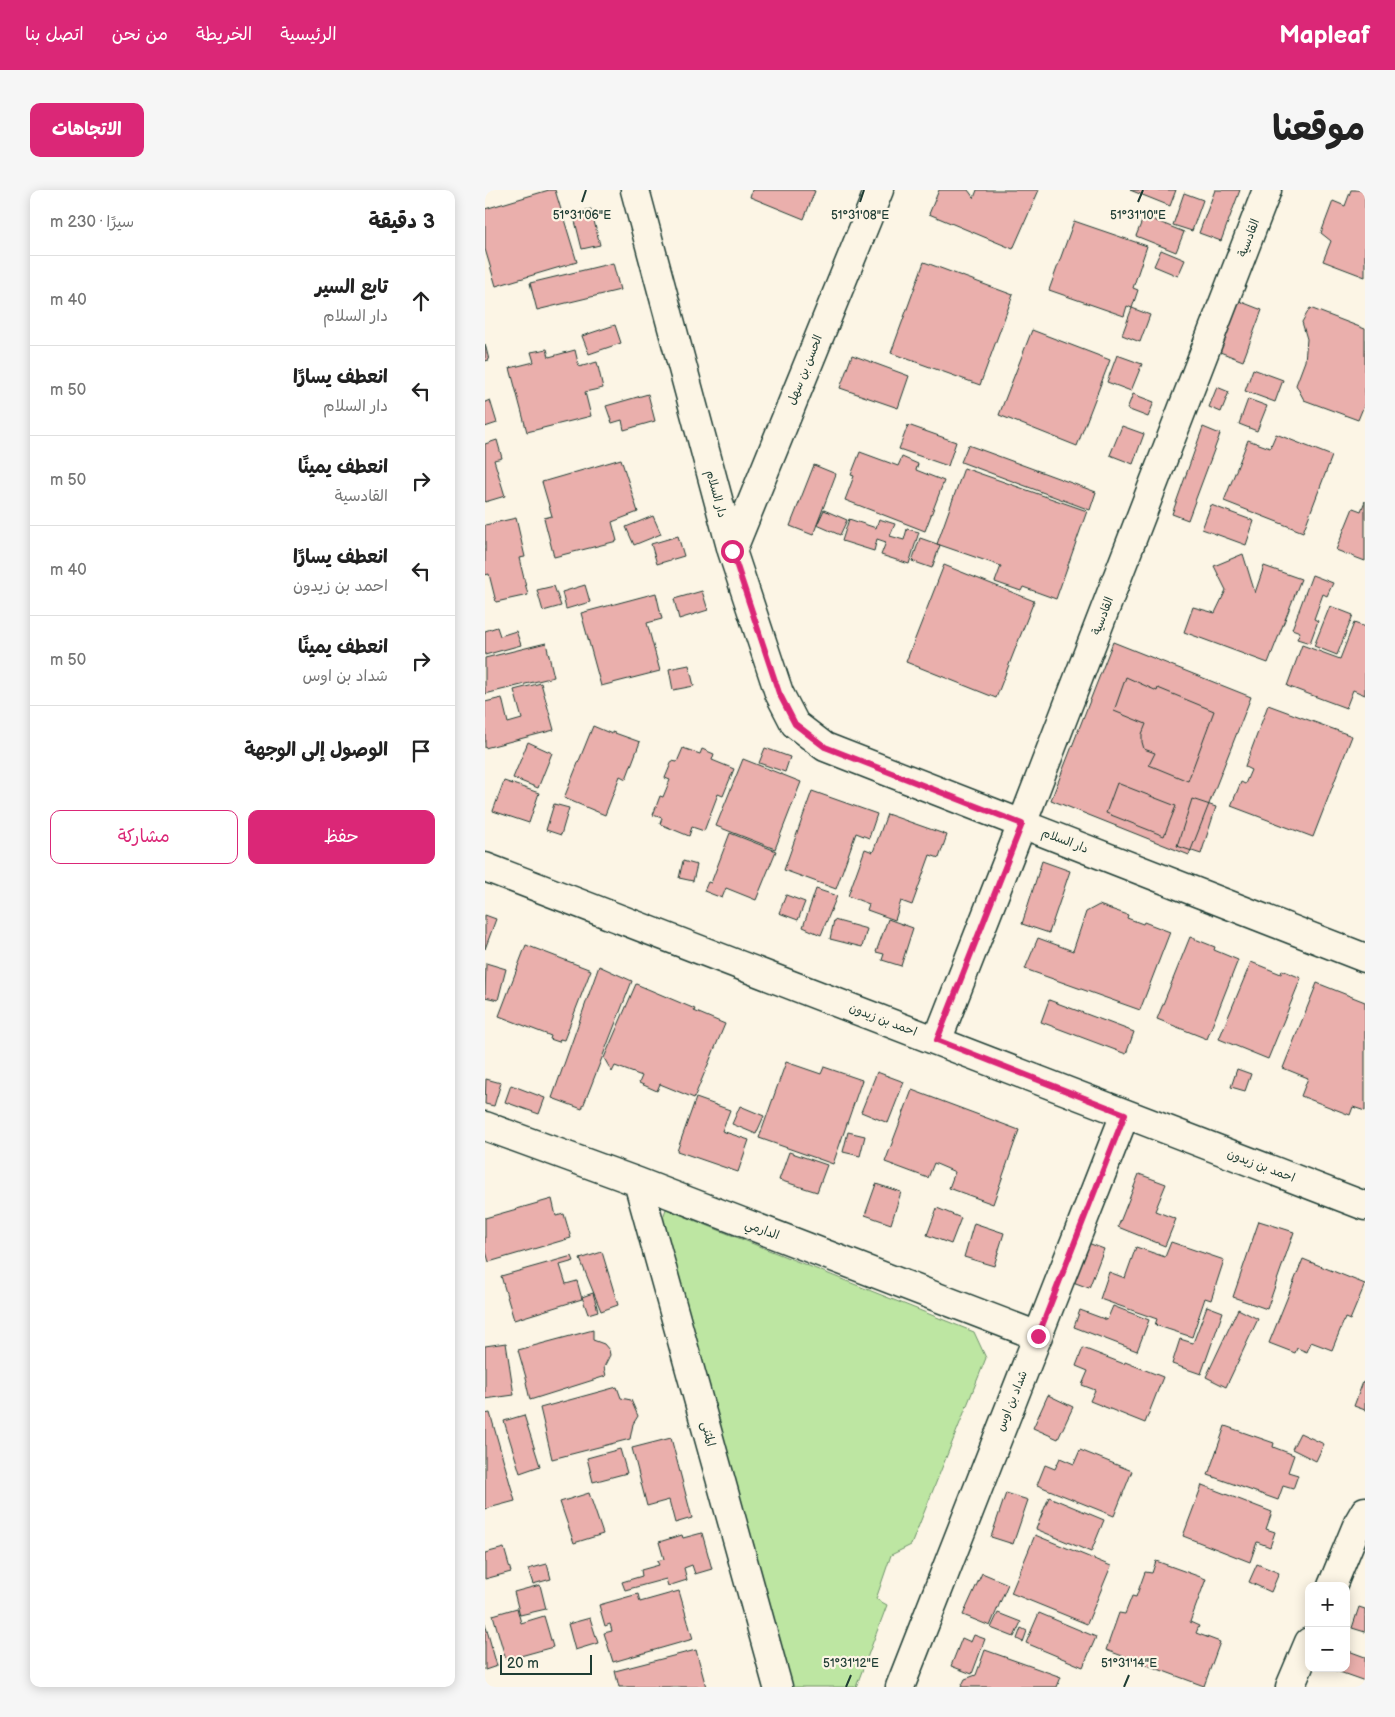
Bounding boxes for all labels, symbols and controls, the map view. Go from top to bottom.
text: Mapleaf [1279,21,1370,50]
text: اتصل بنا [25,24,84,45]
text: من نحن [112,24,168,45]
text: الخريطة [196,24,252,45]
text: الرئيسية [280,24,337,45]
button: الاتجاهات [30,103,144,157]
text: موقعنا [1272,108,1365,151]
text: 51°31'06"E [553,208,611,223]
text: 51°31'08"E [831,208,889,223]
text: 51°31'10"E [1110,208,1166,223]
text: 3 دقيقة [369,209,435,234]
text: سيرًا · 230 m [50,213,134,232]
street label: القادسية [1235,217,1263,259]
text: تابع السير [315,276,388,299]
icon: ahead [407,287,435,315]
text: 40 m [50,291,87,310]
text: دار السلام [323,307,388,326]
street label: الحسن بن سهل [784,333,826,407]
text: انعطف يسارًا [293,366,388,389]
icon: left [407,377,435,405]
text: 50 m [50,381,86,400]
text: دار السلام [323,397,388,416]
text: انعطف يمينًا [298,456,388,479]
icon: right [407,467,435,495]
street label: دار السلام [701,469,730,520]
text: 50 m [50,471,86,490]
text: القادسية [335,487,388,506]
route start [721,540,744,563]
text: انعطف يسارًا [293,546,388,569]
icon: left [407,557,435,585]
text: 40 m [50,561,87,580]
text: احمد بن زيدون [293,577,388,596]
street label: القادسية [1089,595,1117,637]
text: انعطف يمينًا [298,636,388,659]
icon: right [407,647,435,675]
text: 50 m [50,651,86,670]
text: شداد بن اوس [303,667,388,686]
icon: arrive [407,737,435,765]
text: الوصول إلى الوجهة [244,739,388,762]
button: مشاركة [50,810,238,864]
button: حفظ [248,810,435,864]
street label: دار السلام [1039,825,1090,858]
street label: احمد بن زيدون [847,1000,919,1040]
street label: احمد بن زيدون [1225,1146,1297,1186]
street label: الدارمي [742,1217,781,1246]
route end [1027,1325,1050,1348]
street label: شداد بن اوس [993,1368,1031,1434]
street label: المثنى [698,1420,719,1448]
map controls [1305,1582,1350,1672]
button: + [1305,1582,1350,1627]
button: − [1305,1627,1350,1672]
scale bar [500,1652,593,1675]
text: 20 m [507,1655,539,1672]
text: 51°31'12"E [823,1656,879,1671]
text: 51°31'14"E [1101,1656,1157,1671]

